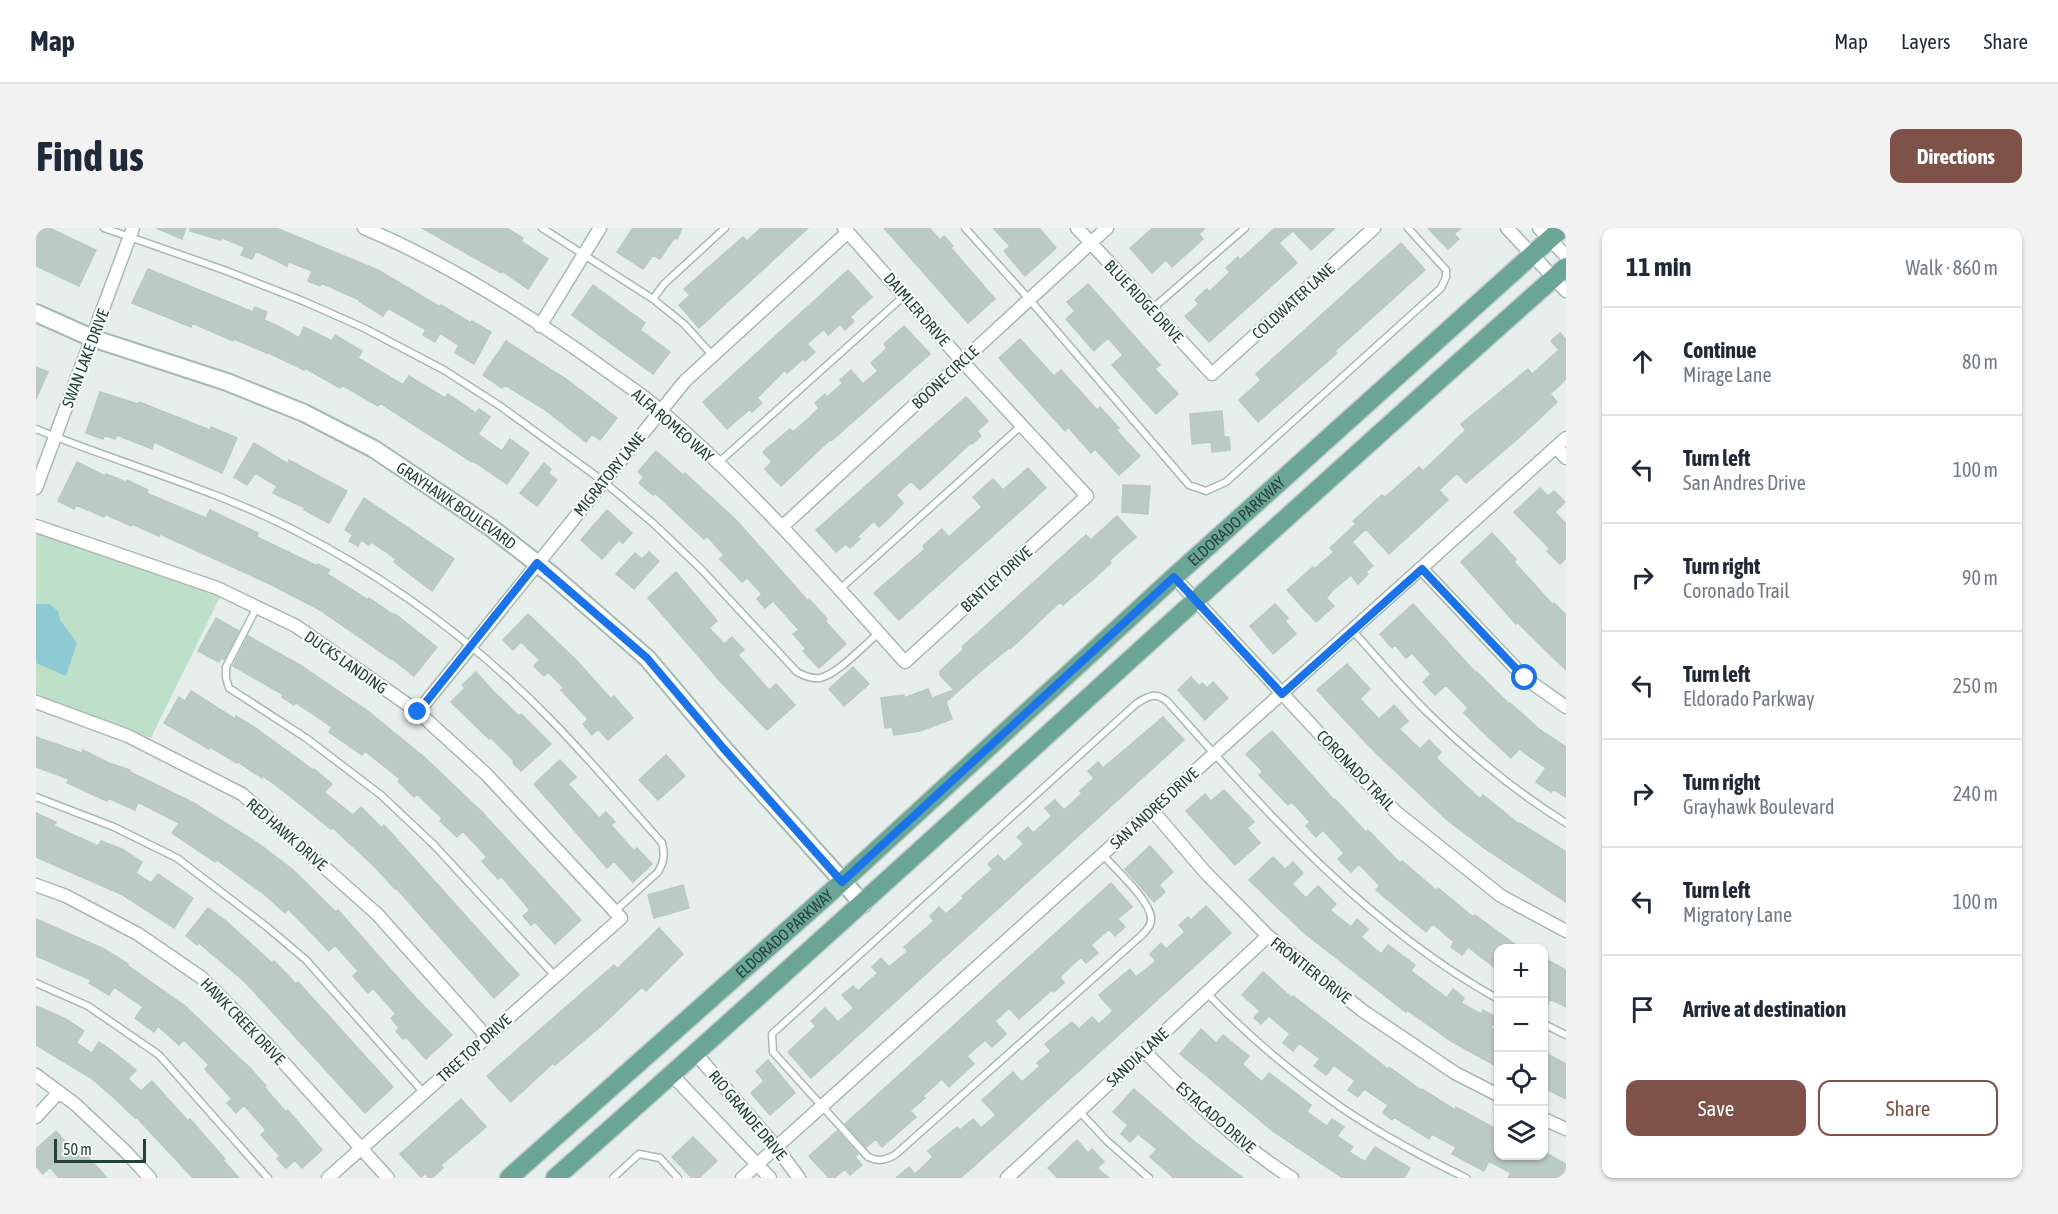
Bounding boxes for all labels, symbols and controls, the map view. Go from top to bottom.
text: Map [30,25,75,57]
text: Map [1834,29,1868,53]
text: Layers [1901,29,1951,53]
text: Share [1984,29,2028,53]
button: Directions [1890,129,2022,183]
text: Find us [36,132,144,180]
text: 11 min [1626,252,1691,282]
street label: BLUE RIDGE DRIVE [1101,256,1187,346]
text: Walk · 860 m [1906,256,1998,279]
street label: COLDWATER LANE [1248,259,1338,342]
street label: DAIMLER DRIVE [881,269,954,349]
street label: SWAN LAKE DRIVE [58,306,112,410]
text: Continue [1683,337,1757,363]
street label: BOONE CIRCLE [908,342,982,412]
icon: ahead [1626,345,1659,378]
text: 80 m [1962,350,1998,373]
text: Mirage Lane [1683,363,1772,386]
street label: ALFA ROMEO WAY [629,385,718,466]
street label: MIGRATORY LANE [570,429,648,519]
text: Turn left [1683,445,1750,471]
icon: left [1626,453,1659,486]
street label: GRAYHAWK BOULEVARD [393,458,520,553]
text: 100 m [1953,458,1998,481]
text: San Andres Drive [1683,471,1806,494]
street label: ELDORADO PARKWAY [1184,472,1289,569]
street label: BENTLEY DRIVE [957,542,1035,615]
text: Turn right [1683,553,1760,579]
icon: right [1626,561,1659,594]
text: 90 m [1962,566,1998,589]
text: Coronado Trail [1683,579,1790,602]
street label: DUCKS LANDING [301,627,391,697]
text: Turn left [1683,661,1750,687]
route start [1511,664,1537,690]
icon: left [1626,669,1659,702]
text: 250 m [1953,674,1998,697]
text: Eldorado Parkway [1683,687,1815,710]
route end [404,698,430,724]
street label: CORONADO TRAIL [1313,726,1399,814]
street label: SAN ANDRES DRIVE [1106,764,1202,852]
text: Turn right [1683,769,1760,795]
icon: right [1626,777,1659,810]
text: 240 m [1953,782,1998,805]
street label: RED HAWK DRIVE [243,794,331,874]
text: Grayhawk Boulevard [1683,795,1834,818]
text: Turn left [1683,877,1750,903]
street label: ELDORADO PARKWAY [732,885,837,981]
icon: left [1626,885,1659,918]
text: 100 m [1953,890,1998,913]
text: Migratory Lane [1683,903,1792,926]
street label: FRONTIER DRIVE [1267,933,1355,1007]
map controls [1494,944,1548,1160]
button: + [1494,944,1548,998]
street label: HAWK CREEK DRIVE [197,974,289,1068]
icon: arrive [1626,993,1659,1026]
text: Arrive at destination [1683,996,1846,1022]
button: − [1494,998,1548,1052]
street label: TREE TOP DRIVE [434,1010,515,1086]
street label: SANDIA LANE [1103,1024,1172,1090]
button: locate [1494,1052,1548,1106]
street label: RIO GRANDE DRIVE [705,1067,791,1163]
street label: ESTACADO DRIVE [1173,1078,1259,1156]
button: Save [1626,1080,1806,1136]
button: Share [1818,1080,1998,1136]
button: layers [1494,1106,1548,1160]
scale bar [54,1136,146,1164]
text: 50 m [63,1140,92,1158]

